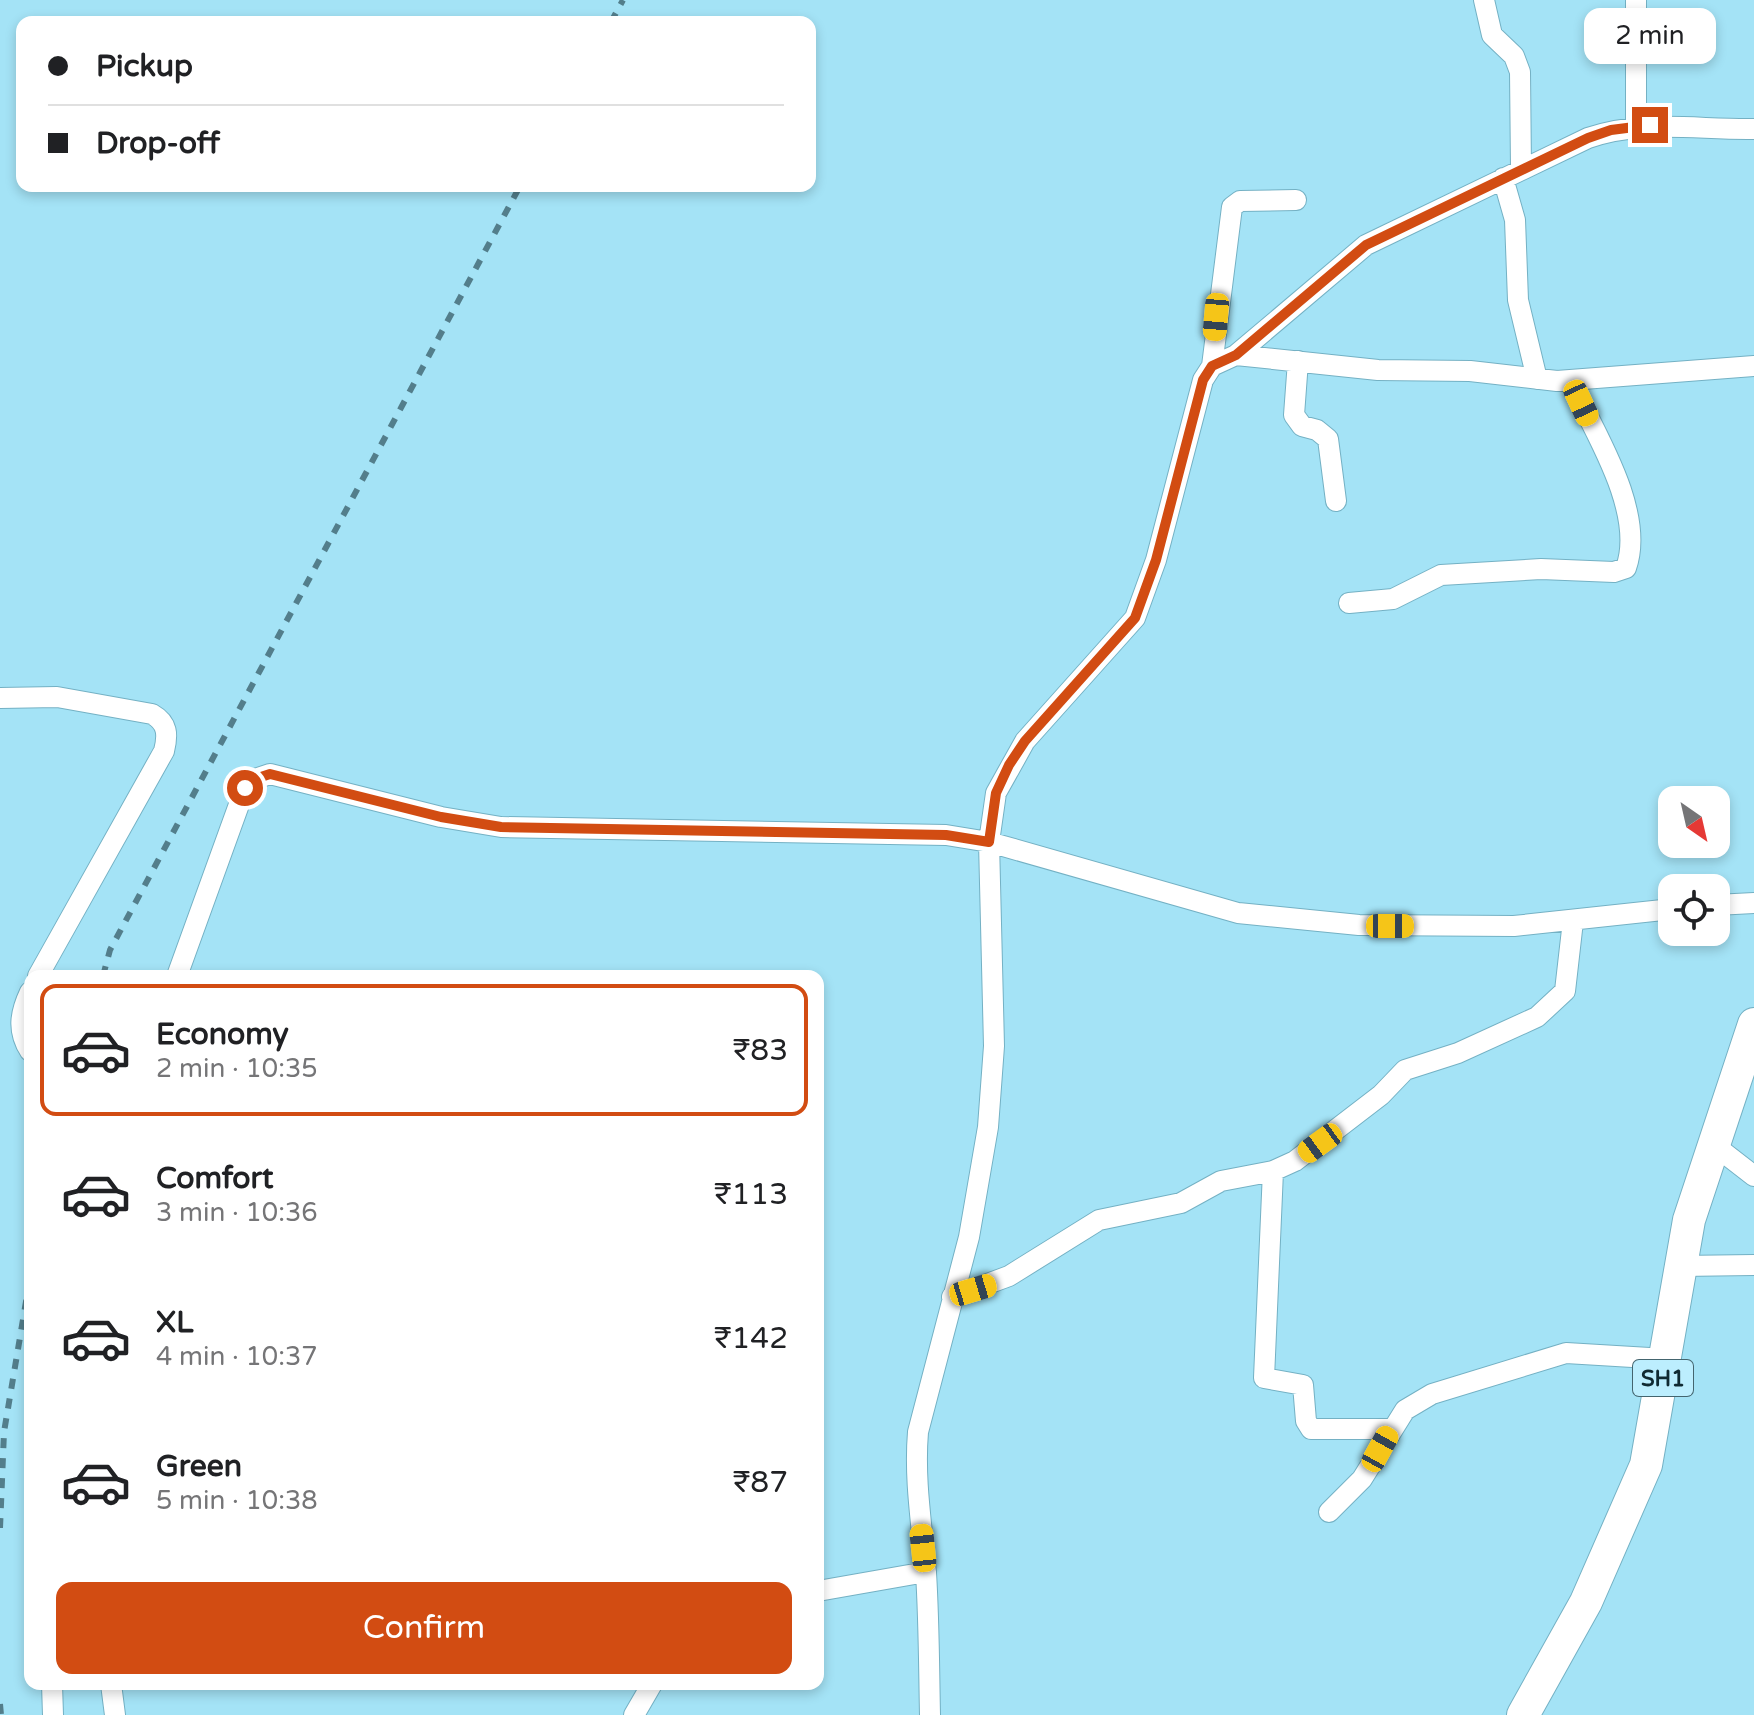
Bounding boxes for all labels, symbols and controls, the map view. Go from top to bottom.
callout: 2 min [1584,9,1716,65]
text: 2 min [1615,20,1685,51]
text: Pickup [96,48,193,85]
route end [1632,107,1668,143]
text: Drop-off [96,125,220,162]
car [1202,292,1230,342]
car [1560,376,1602,430]
route start [227,770,263,806]
north arrow [1658,786,1730,858]
map controls [1658,786,1730,946]
button: locate [1658,874,1730,946]
car [1366,914,1414,938]
icon: car [60,1014,132,1086]
text: Economy [156,1016,289,1053]
text: ₹83 [733,1032,788,1069]
text: 2 min · 10:35 [156,1053,318,1084]
car [1294,1119,1346,1167]
icon: car [60,1158,132,1230]
text: Comfort [156,1160,274,1197]
text: ₹113 [714,1176,788,1213]
text: 3 min · 10:36 [156,1197,318,1228]
car [947,1272,999,1308]
icon: car [60,1302,132,1374]
text: XL [156,1304,193,1341]
text: ₹142 [714,1320,788,1357]
text: 4 min · 10:37 [156,1341,318,1372]
road number: SH1 [1633,1360,1693,1396]
car [1358,1422,1402,1476]
icon: car [60,1446,132,1518]
text: Green [156,1448,242,1485]
text: ₹87 [733,1464,788,1501]
text: 5 min · 10:38 [156,1485,318,1516]
car [909,1523,937,1573]
button: Confirm [56,1582,792,1674]

